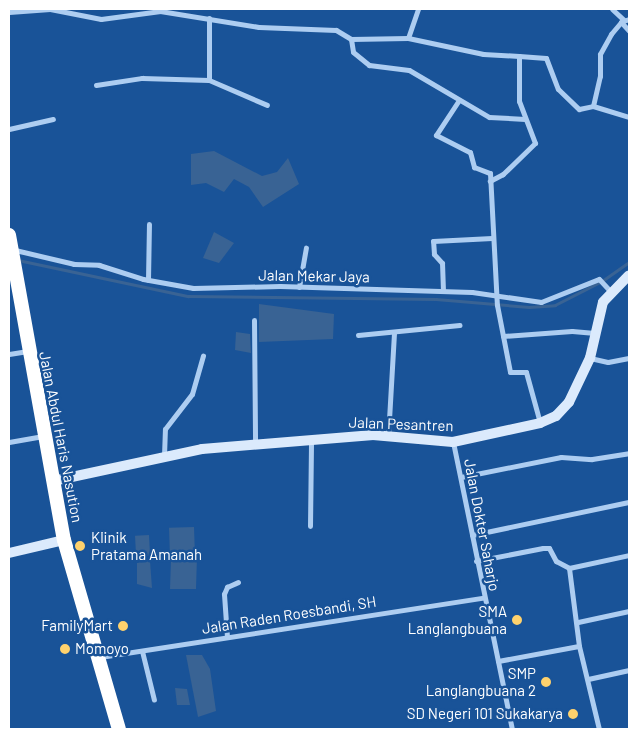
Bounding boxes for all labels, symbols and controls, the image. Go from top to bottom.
street label: Jalan Mekar Jaya [258,266,370,286]
street label: Jalan Abdul Haris Nasution [36,350,86,524]
street label: Jalan Pesantren [348,413,454,435]
street label: Jalan Dokter Saharjo [460,457,504,593]
place label: Klinik Pratama Amanah [91,528,202,563]
marker: Klinik Pratama Amanah [73,539,87,553]
street label: Jalan Raden Roesbandi, SH [200,592,378,638]
place label: SMA Langlangbuana [408,602,507,637]
marker: SMA Langlangbuana [511,614,523,626]
place label: FamilyMart [41,617,113,635]
marker: FamilyMart [117,620,129,632]
place label: Momoyo [75,640,129,658]
marker: Momoyo [59,643,71,655]
place label: SMP Langlangbuana 2 [426,664,536,699]
marker: SMP Langlangbuana 2 [540,676,552,688]
place label: SD Negeri 101 Sukakarya [407,705,563,723]
marker: SD Negeri 101 Sukakarya [567,708,579,720]

